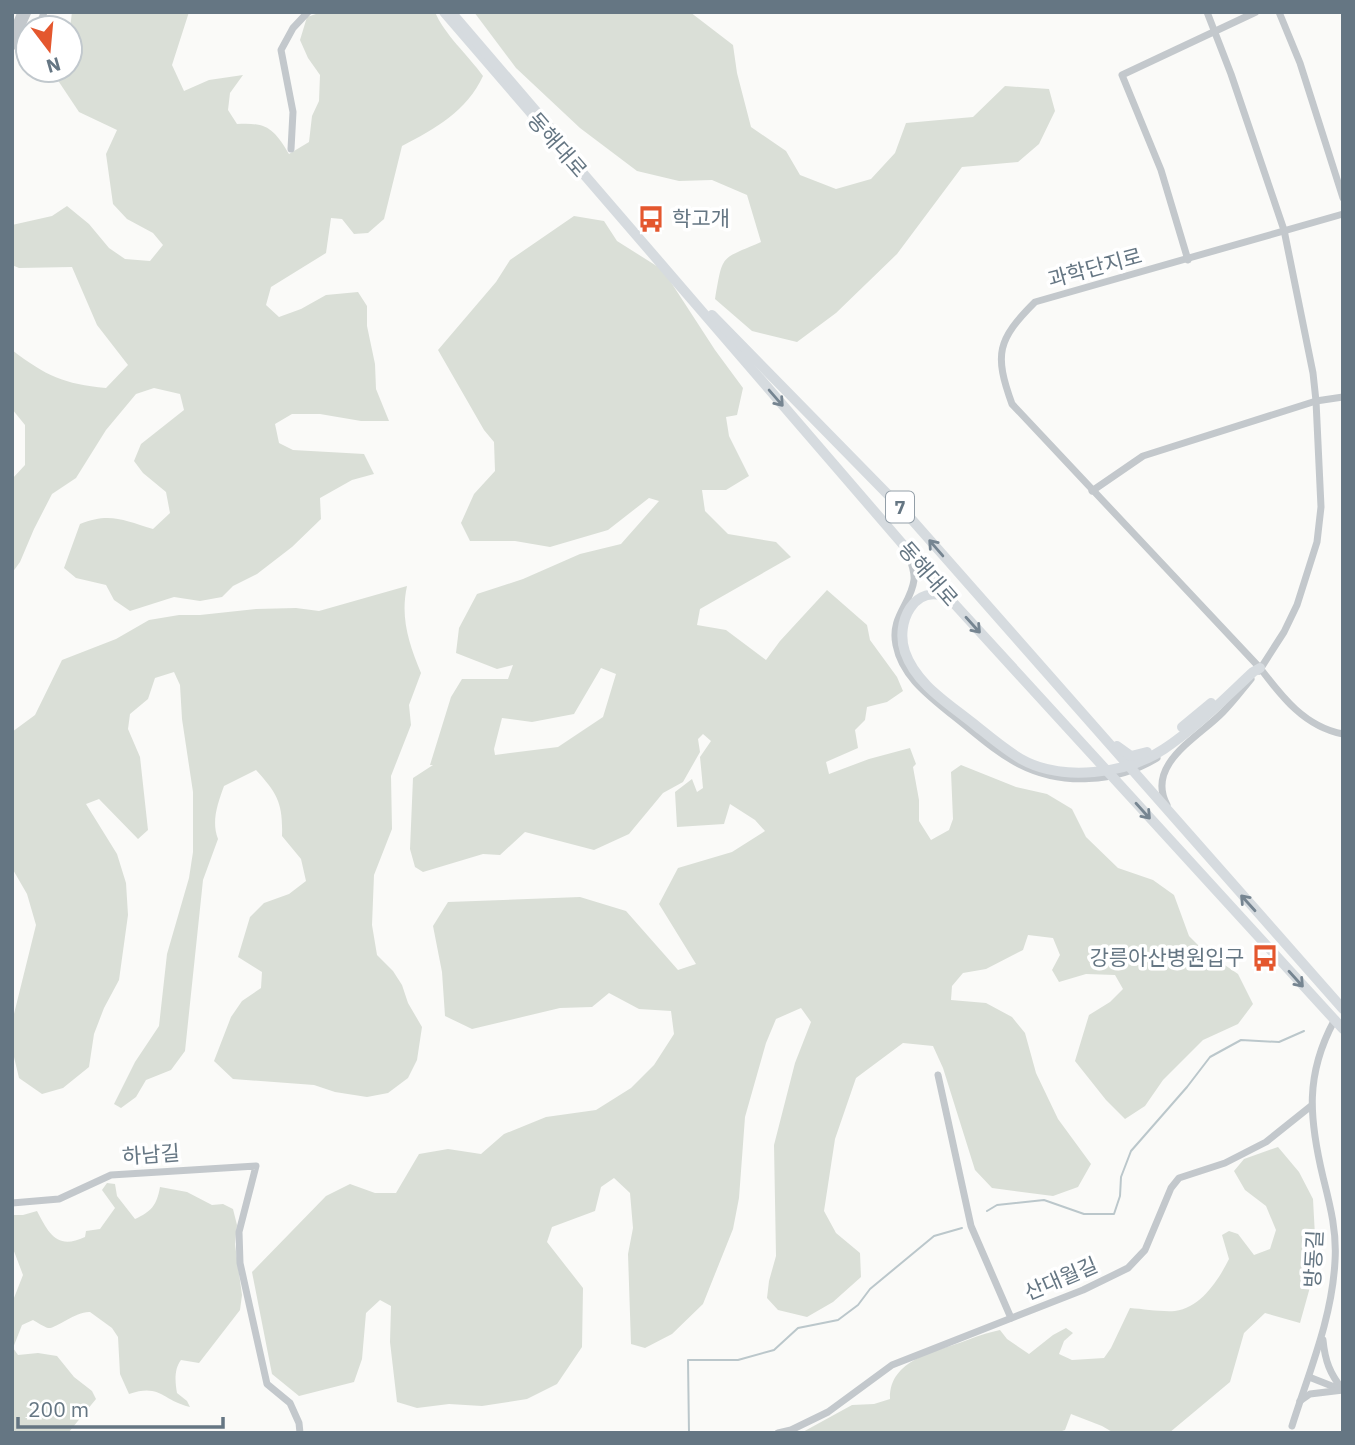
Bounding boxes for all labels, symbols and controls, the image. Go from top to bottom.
north arrow [14,14,84,84]
text: N [44,52,64,79]
street label: 동해대로 [522,106,594,183]
bus stop icon: 학고개 [636,204,666,234]
place label: 학고개 [672,204,730,232]
street label: 과학단지로 [1044,241,1145,293]
one-way arrow [768,389,784,407]
road number: 7 [886,492,914,522]
street label: 동해대로 [893,535,965,612]
one-way arrow [928,540,944,558]
one-way arrow [965,616,982,633]
one-way arrow [1135,802,1151,820]
one-way arrow [1240,895,1257,912]
place label: 강릉아산병원입구 [1089,943,1244,971]
bus stop icon: 강릉아산병원입구 [1250,943,1280,973]
one-way arrow [1288,970,1304,988]
street label: 하남길 [121,1138,181,1170]
street label: 방동길 [1298,1229,1328,1289]
street label: 산대월길 [1020,1250,1102,1306]
scale bar [18,1386,222,1430]
text: 200 m [28,1395,89,1423]

